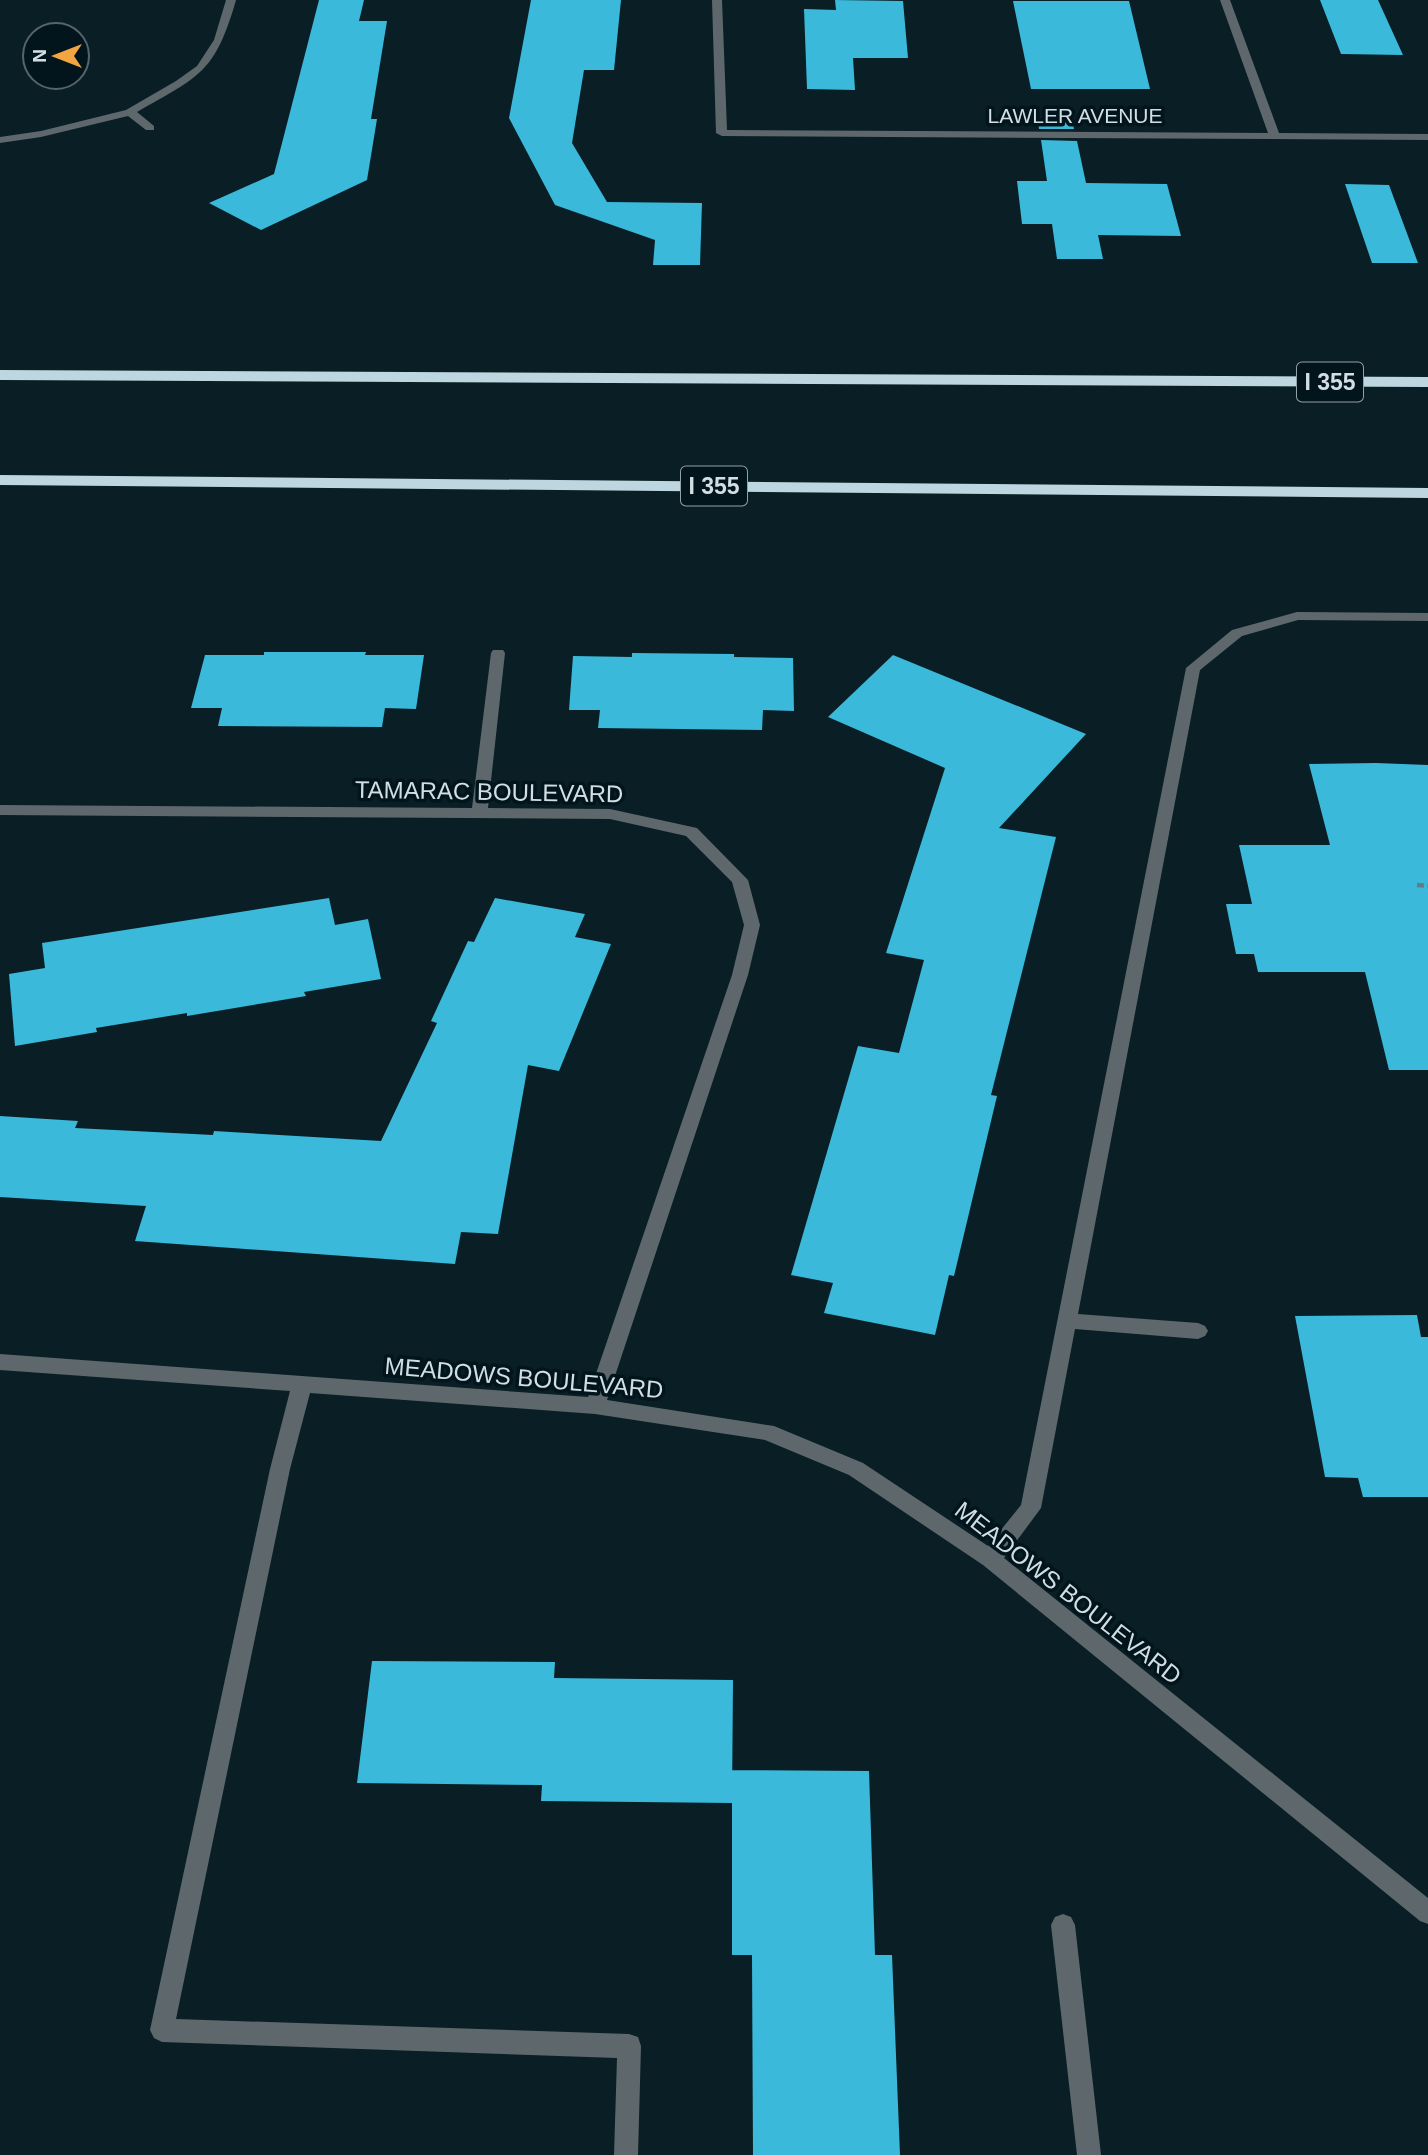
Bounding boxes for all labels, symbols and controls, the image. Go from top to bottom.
north arrow [21,21,91,91]
text: N [29,49,50,63]
street label: LAWLER AVENUE [987,104,1163,127]
road number: I 355 [1297,362,1363,402]
road number: I 355 [681,466,747,506]
street label: TAMARAC BOULEVARD [355,776,623,807]
street label: MEADOWS BOULEVARD [384,1352,664,1403]
street label: MEADOWS BOULEVARD [950,1496,1187,1689]

